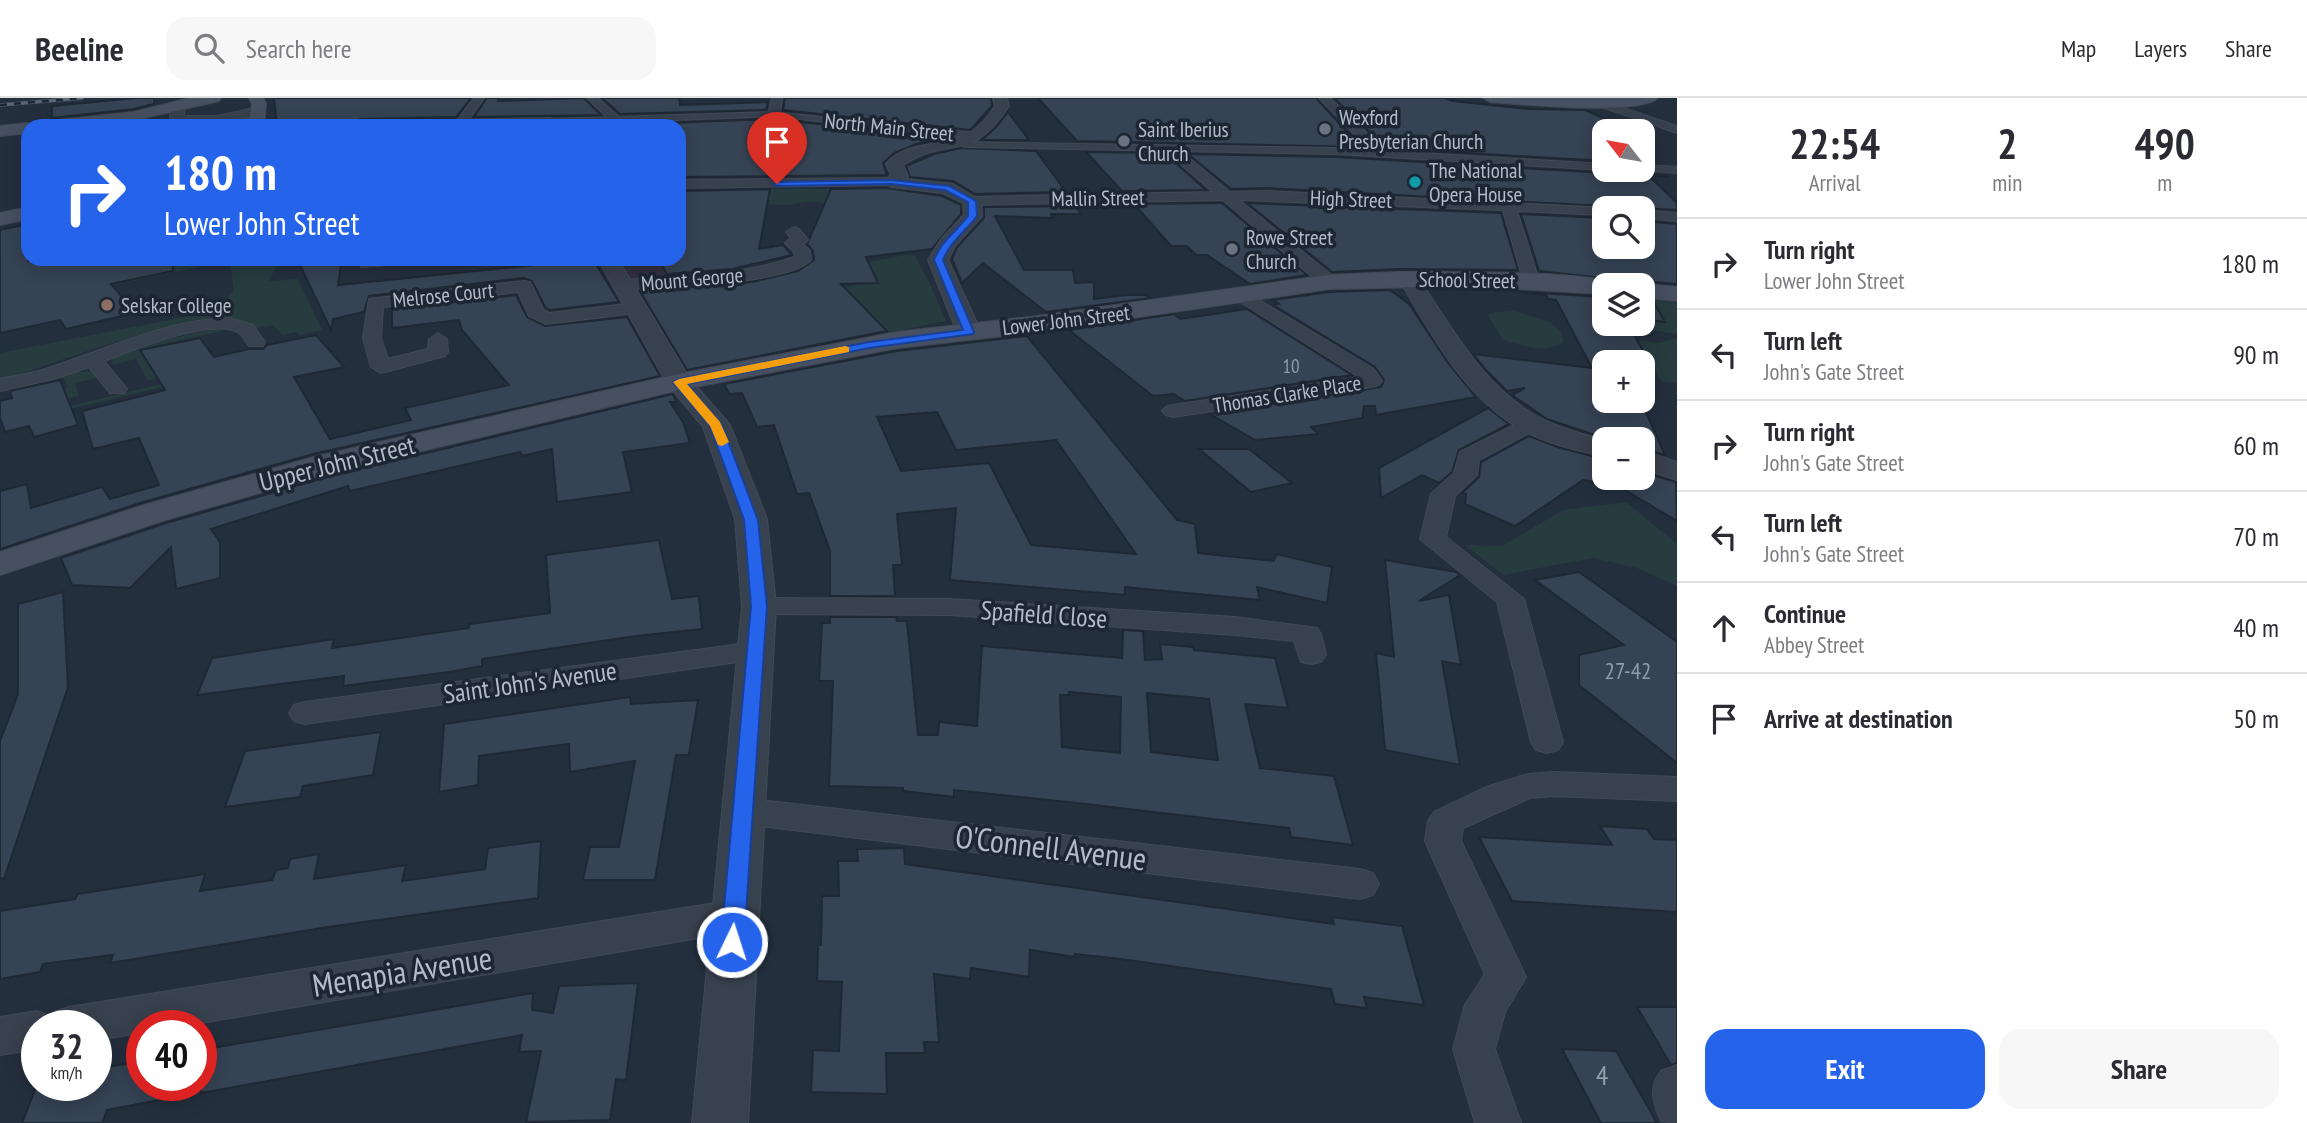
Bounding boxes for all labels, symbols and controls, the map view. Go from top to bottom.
search box [166,17,656,80]
text: Beeline [35,27,124,70]
icon: search [190,29,228,67]
text: Search here [246,32,351,65]
text: Map [2061,33,2096,64]
text: Layers [2134,33,2187,64]
text: Share [2225,33,2272,64]
place label: Wexford Presbyterian Church [1339,104,1483,155]
street label: North Main Street [823,107,955,147]
pin [747,112,807,184]
place label: Saint Iberius Church [1138,116,1229,167]
text: 22:54 [1789,116,1880,171]
text: 2 [1997,116,2017,171]
text: 490 [2135,116,2195,171]
north arrow [1592,119,1656,182]
map controls [1592,119,1655,490]
marker: Wexford Presbyterian Church [1317,121,1333,137]
icon: arrive [758,123,796,161]
marker: Saint Iberius Church [1116,133,1132,149]
text: 180 m [164,140,277,204]
icon: right [49,147,140,238]
place label: The National Opera House [1429,157,1522,208]
text: Arrival [1809,168,1861,197]
text: min [1992,168,2022,197]
text: m [2157,168,2172,197]
marker: The National Opera House [1407,174,1423,190]
street label: Mallin Street [1051,184,1145,212]
street label: High Street [1310,184,1393,214]
button: search [1592,196,1655,259]
text: Lower John Street [164,202,359,244]
place label: Rowe Street Church [1246,224,1333,275]
text: Turn right [1764,233,1855,266]
marker: Rowe Street Church [1224,241,1240,257]
icon: right [1705,245,1743,283]
text: 180 m [2221,247,2279,280]
street label: Mount George [640,261,744,297]
street label: School Street [1418,266,1516,294]
text: Lower John Street [1764,266,1904,295]
button: layers [1592,273,1655,336]
street label: Melrose Court [391,276,495,314]
place label: Selskar College [121,292,232,319]
marker: Selskar College [99,297,115,313]
street label: Lower John Street [1001,299,1132,341]
text: Turn left [1764,324,1842,357]
icon: left [1705,336,1743,374]
text: 90 m [2233,338,2279,371]
button: + [1592,350,1655,413]
house number: 10 [1282,354,1300,378]
text: John's Gate Street [1764,357,1904,386]
street label: Thomas Clarke Place [1211,369,1363,419]
text: Turn right [1764,415,1855,448]
button: − [1592,427,1655,490]
icon: right [1705,427,1743,465]
street label: Upper John Street [256,428,418,498]
text: 60 m [2233,429,2279,462]
text: John's Gate Street [1764,448,1904,477]
text: Turn left [1764,506,1842,539]
icon: left [1705,518,1743,556]
text: 70 m [2233,520,2279,553]
text: John's Gate Street [1764,539,1904,568]
street label: Spafield Close [980,593,1108,635]
text: Continue [1764,597,1846,630]
icon: ahead [1705,609,1743,647]
text: 40 m [2233,611,2279,644]
text: Abbey Street [1764,630,1864,659]
street label: Saint John's Avenue [441,654,619,710]
house number: 27-42 [1605,656,1651,685]
icon: arrive [1705,700,1743,738]
text: Arrive at destination [1764,702,1953,735]
text: 50 m [2233,702,2279,735]
street label: O'Connell Avenue [953,814,1149,880]
position arrow [695,905,769,979]
street label: Menapia Avenue [309,936,495,1006]
speed limit sign: 40 [126,1010,217,1101]
text: 32 [50,1023,83,1069]
button: Exit [1705,1029,1985,1109]
button: Share [1999,1029,2279,1109]
house number: 4 [1596,1056,1609,1093]
text: km/h [51,1061,82,1084]

